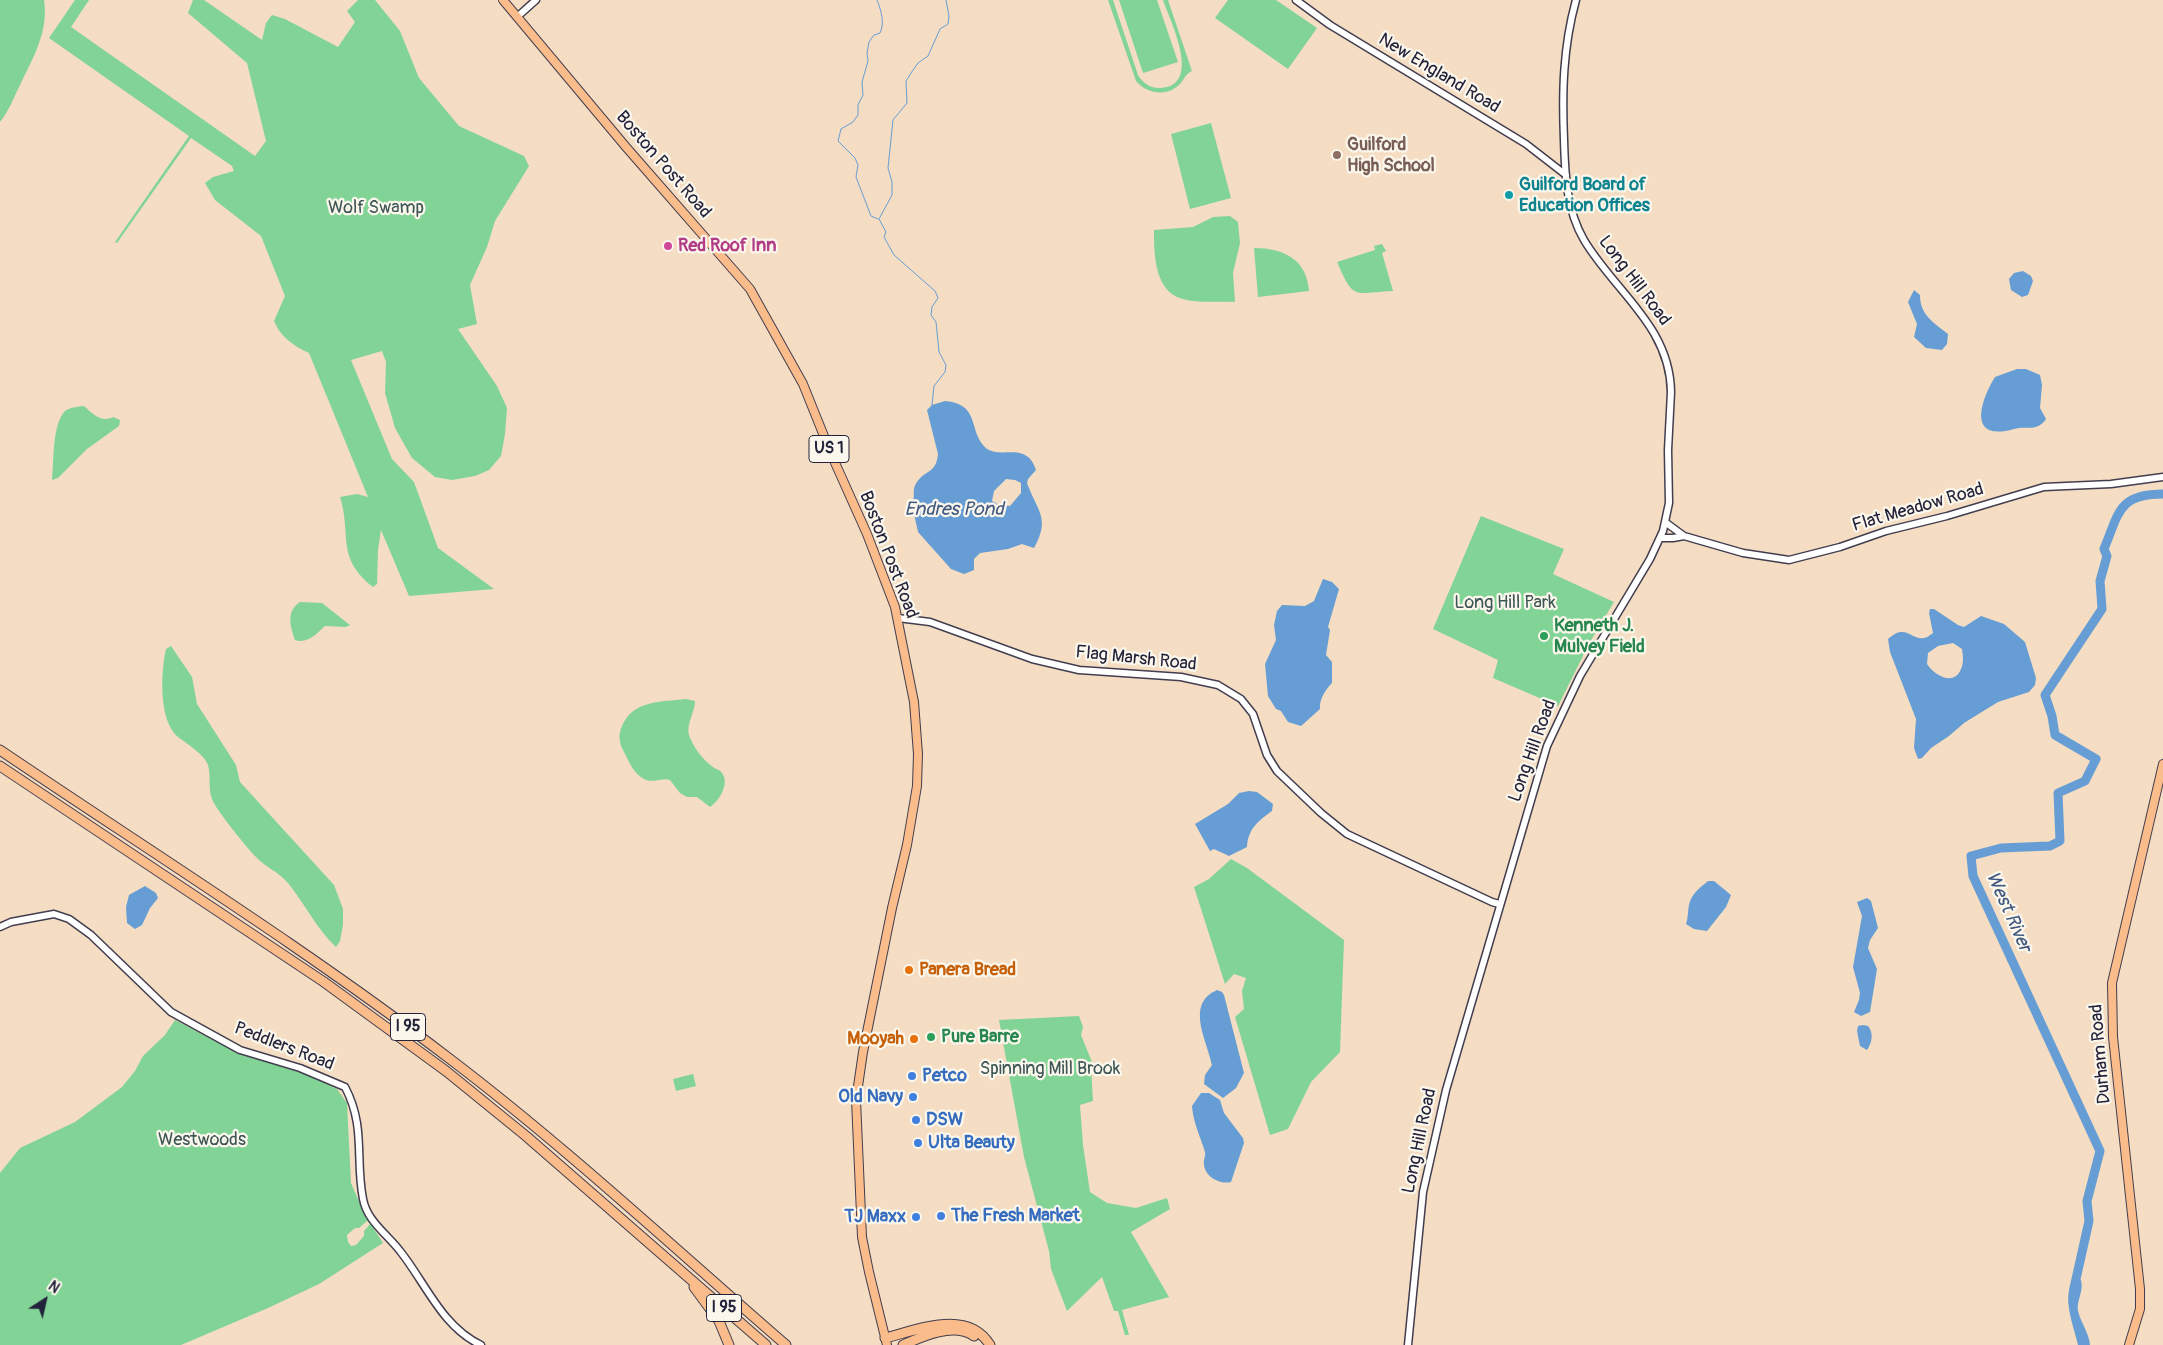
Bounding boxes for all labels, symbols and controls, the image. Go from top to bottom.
street label: New England Road [1374,29,1504,119]
street label: Boston Post Road [611,107,715,223]
place label: Guilford High School [1347,134,1435,176]
marker: Guilford High School [1331,149,1343,161]
place label: Guilford Board of Education Offices [1519,174,1650,216]
marker: Guilford Board of Education Offices [1503,189,1515,201]
park label: Wolf Swamp [328,197,424,219]
street label: Long Hill Road [1593,232,1675,330]
place label: Red Roof Inn [678,235,776,257]
marker: Red Roof Inn [662,240,674,252]
road number: US 1 [809,436,849,462]
street label: Flat Meadow Road [1850,479,1986,537]
street label: Boston Post Road [854,488,922,622]
water label: Endres Pond [905,499,1003,521]
park label: Long Hill Park [1454,592,1556,614]
place label: Kenneth J. Mulvey Field [1554,615,1645,658]
marker: Kenneth J. Mulvey Field [1538,630,1550,642]
street label: Flag Marsh Road [1074,642,1198,676]
street label: Long Hill Road [1505,697,1561,805]
water label: West River [1980,868,2036,956]
place label: Panera Bread [919,959,1016,981]
marker: Panera Bread [903,964,915,976]
street label: Durham Road [2086,1003,2116,1105]
road number: I 95 [390,1014,426,1040]
street label: Peddlers Road [231,1018,337,1076]
place label: Pure Barre [941,1026,1019,1048]
place label: Mooyah [847,1028,904,1050]
marker: Pure Barre [925,1031,937,1043]
marker: Mooyah [908,1033,920,1045]
park label: Spinning Mill Brook [980,1058,1120,1080]
place label: Petco [922,1065,967,1087]
marker: Petco [906,1070,918,1082]
place label: Old Navy [838,1086,903,1108]
street label: Long Hill Road [1398,1086,1442,1196]
marker: Old Navy [907,1091,919,1103]
place label: DSW [926,1109,963,1131]
marker: DSW [910,1114,922,1126]
park label: Westwoods [158,1129,246,1151]
place label: Ulta Beauty [928,1132,1015,1154]
marker: Ulta Beauty [912,1137,924,1149]
place label: The Fresh Market [951,1205,1080,1227]
place label: TJ Maxx [844,1206,906,1228]
marker: The Fresh Market [935,1210,947,1222]
marker: TJ Maxx [910,1211,922,1223]
north arrow [20,1275,70,1325]
text: N [45,1278,63,1297]
road number: I 95 [706,1295,742,1322]

